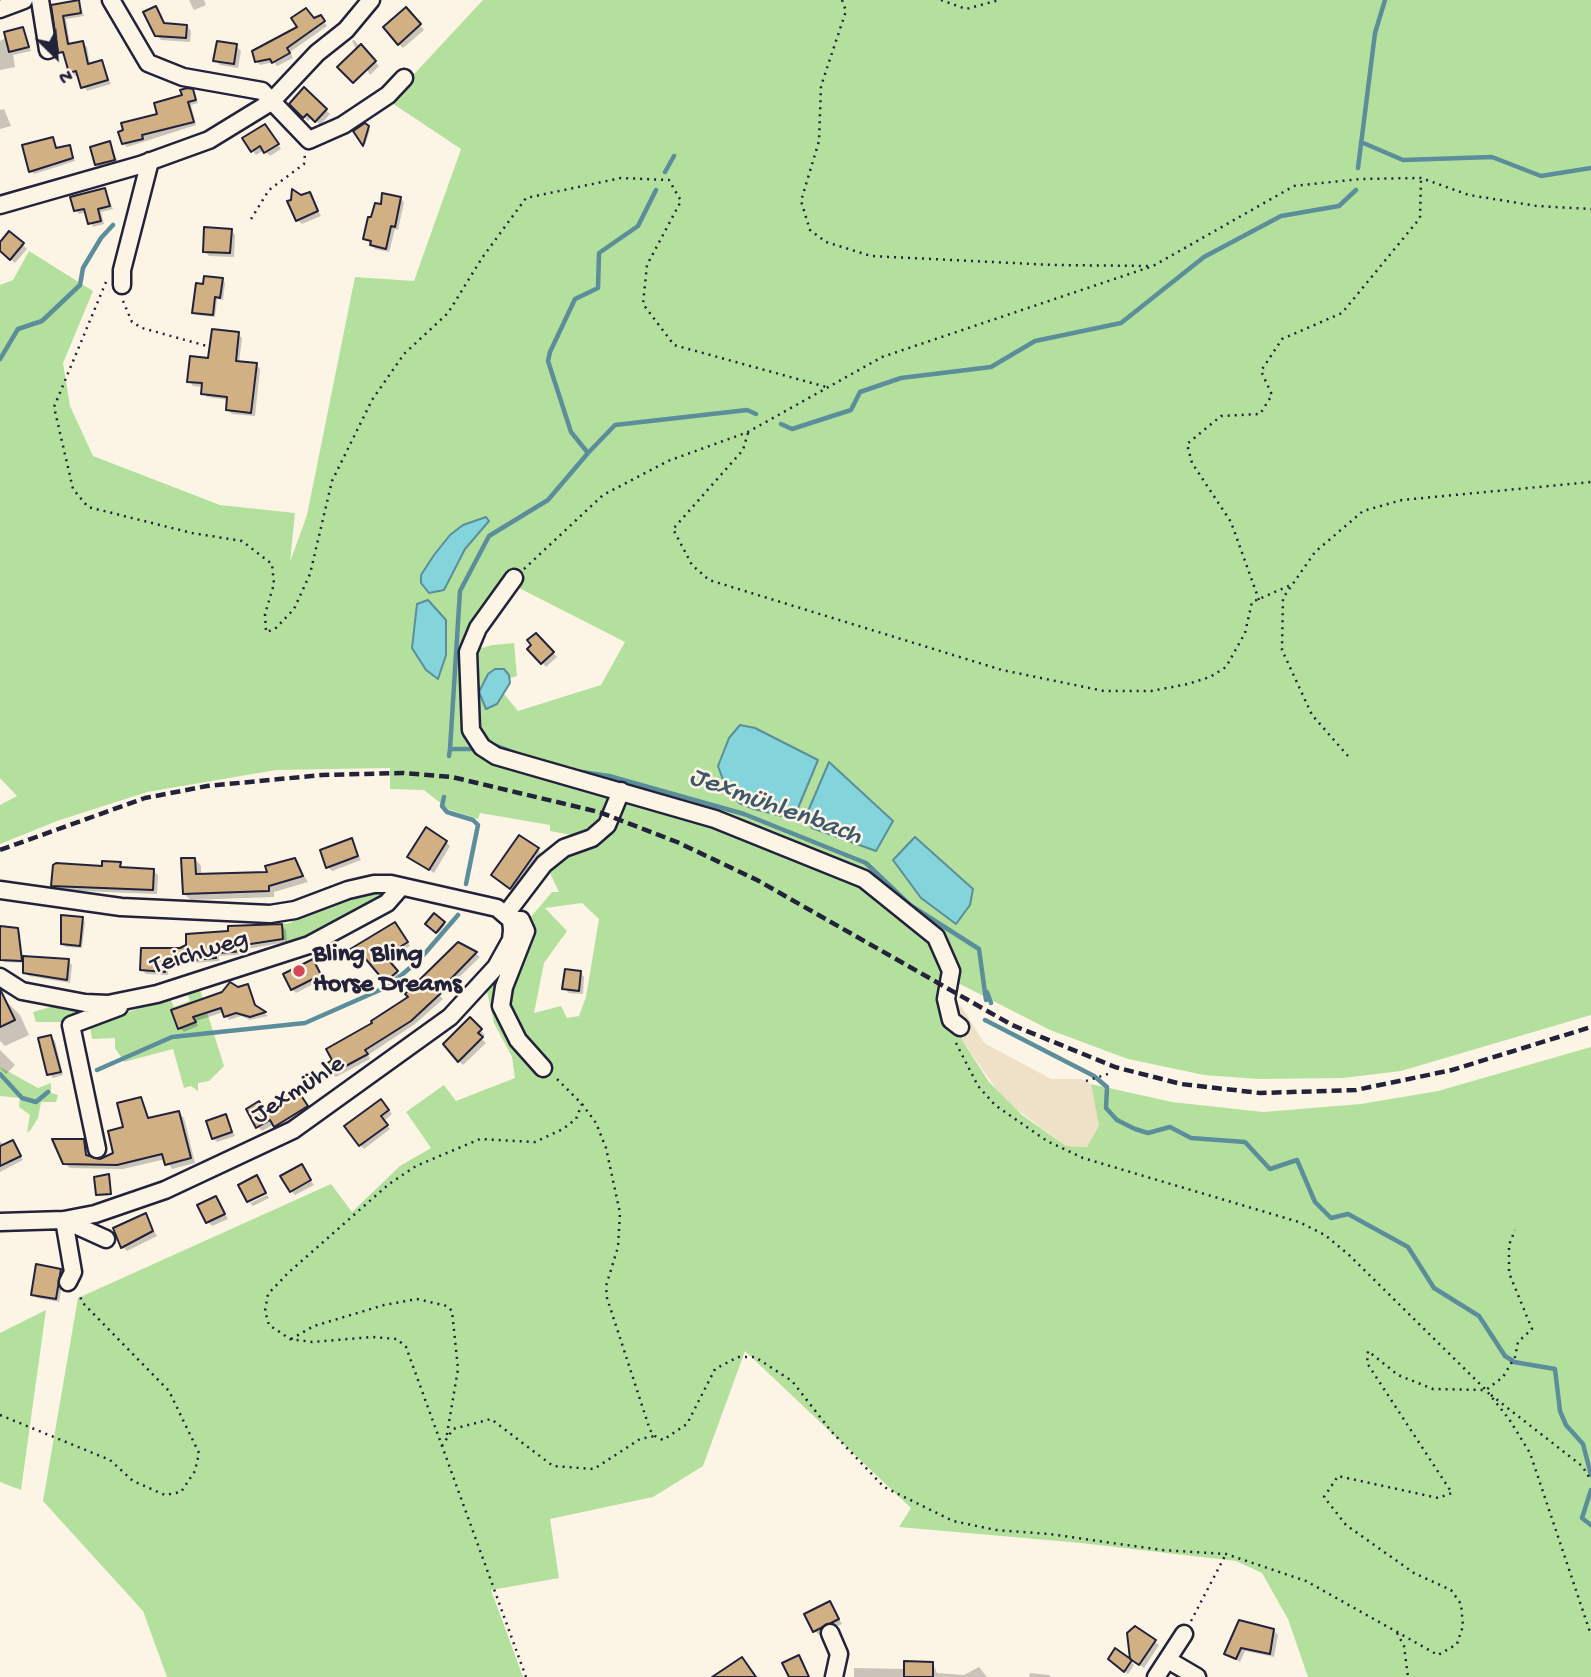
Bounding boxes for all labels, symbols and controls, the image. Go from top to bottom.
north arrow [21,21,91,91]
text: N [55,62,76,89]
water label: Jexmühlenbach [684,761,866,855]
street label: Teichweg [148,924,252,984]
place label: Bling Bling Horse Dreams [313,940,462,1002]
marker: Bling Bling Horse Dreams [291,963,307,979]
street label: Jexmühle [247,1049,351,1133]

